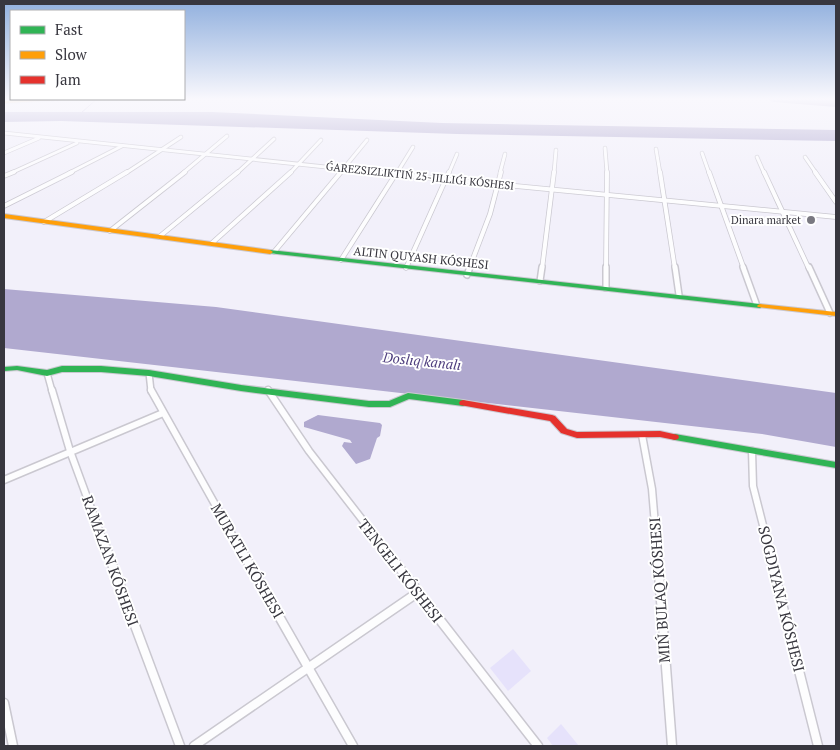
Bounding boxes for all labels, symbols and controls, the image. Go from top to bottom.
legend [10,10,185,100]
text: Fast [55,19,83,39]
text: Slow [55,44,88,64]
text: Jam [55,69,81,89]
street label: ǴAREZSIZLIKTIŃ 25-JILLIǴI KÓSHESI [325,159,515,193]
place label: Dinara market [731,213,801,227]
marker: Dinara market [805,214,817,226]
street label: ALTIN QUYASH KÓSHESI [353,243,489,272]
water label: Doslıq kanalı [381,347,462,374]
street label: RAMAZAN KÓSHESI [78,493,144,629]
street label: MURATLI KÓSHESI [207,499,289,622]
street label: TENGELI KÓSHESI [354,514,448,626]
street label: MIŃ BULAQ KÓSHESI [644,517,674,664]
street label: SOGDIYANA KÓSHESI [754,524,810,674]

